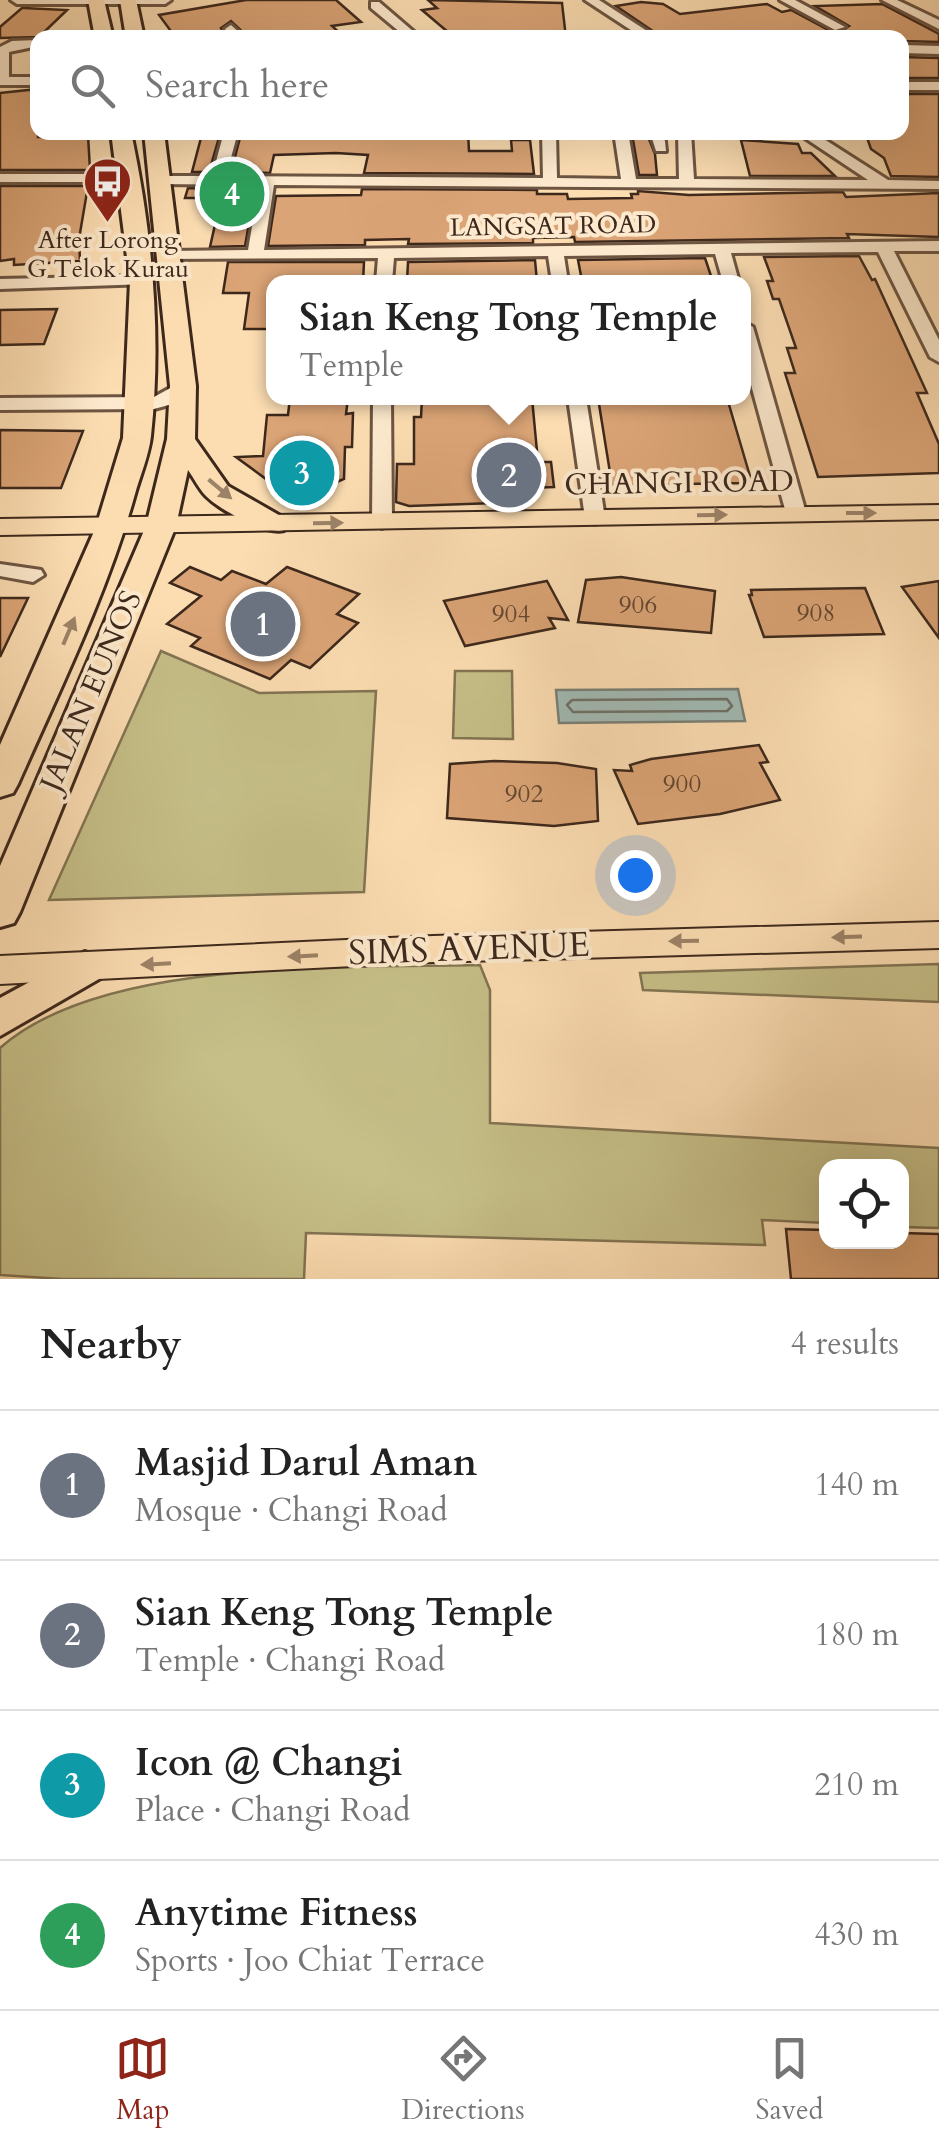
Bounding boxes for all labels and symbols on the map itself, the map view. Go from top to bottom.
bus stop icon: After Lorong G Telok Kurau [82,156,134,224]
pin: 4 [200,156,264,232]
street label: LANGSAT ROAD [450,207,656,245]
place label: After Lorong G Telok Kurau [27,223,189,286]
pin: 3 [270,436,334,510]
pin: 2 [476,438,542,512]
street label: CHANGI ROAD [564,461,794,505]
one-way arrow [207,478,232,500]
one-way arrow [846,505,878,521]
one-way arrow [696,506,728,522]
one-way arrow [312,515,344,531]
street label: JALAN EUNOS [29,584,152,801]
pin: 1 [230,586,296,662]
house number: 906 [619,588,657,622]
house number: 908 [797,596,835,630]
house number: 904 [492,597,530,631]
one-way arrow [61,617,77,646]
house number: 900 [663,767,701,801]
house number: 902 [505,777,543,811]
your location [610,850,661,901]
street label: SIMS AVENUE [347,921,591,977]
one-way arrow [831,930,863,946]
one-way arrow [667,934,699,950]
one-way arrow [286,948,318,964]
one-way arrow [139,956,171,972]

